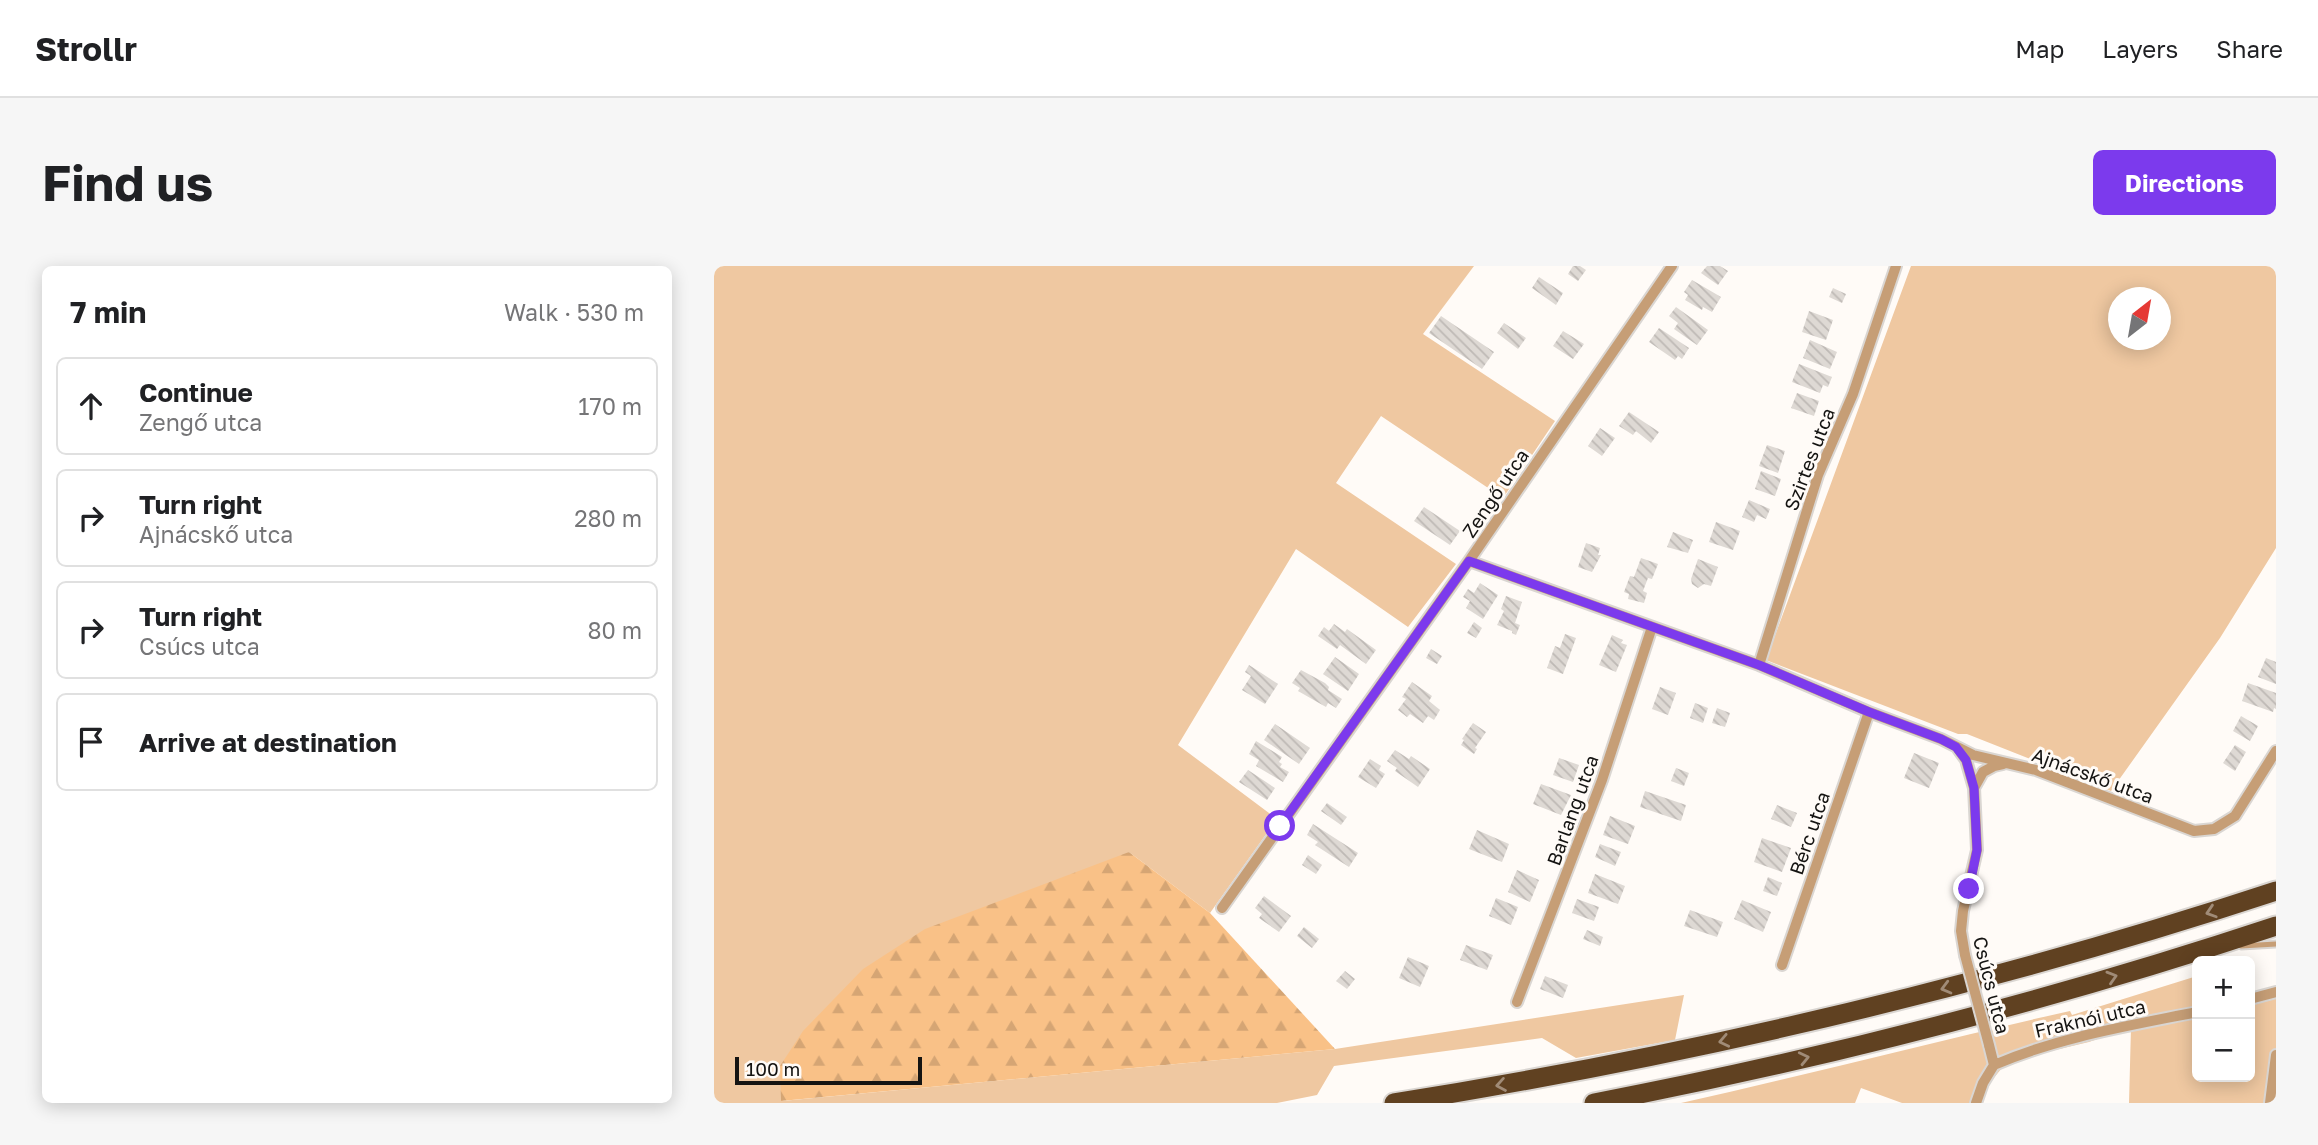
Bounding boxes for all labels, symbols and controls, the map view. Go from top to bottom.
text: Strollr [35,29,137,68]
text: Map [2015,34,2064,63]
text: Layers [2102,34,2178,63]
text: Share [2216,34,2283,63]
button: Directions [2093,150,2276,215]
text: Find us [42,153,213,212]
north arrow [2108,287,2171,350]
text: 7 min [70,294,146,330]
text: Walk · 530 m [504,298,644,326]
text: Continue [139,377,253,408]
icon: ahead [72,387,110,425]
text: 170 m [578,392,642,420]
street label: Szirtes utca [1779,404,1839,514]
text: Zengő utca [139,408,262,436]
street label: Zengő utca [1457,444,1533,542]
text: Turn right [139,489,262,520]
icon: right [72,499,110,537]
text: 280 m [574,504,642,532]
text: Ajnácskő utca [139,520,293,548]
text: Turn right [139,601,262,632]
icon: right [72,611,110,649]
text: 80 m [588,616,642,644]
text: Csúcs utca [139,632,260,660]
icon: arrive [72,723,110,761]
text: Arrive at destination [139,727,397,758]
street label: Ajnácskő utca [2029,742,2157,808]
street label: Barlang utca [1541,752,1603,868]
street label: Bérc utca [1784,788,1834,878]
route start [1264,810,1295,841]
route end [1953,873,1984,904]
one-way arrow [2205,904,2218,918]
street label: Csúcs utca [1969,934,2015,1036]
map controls [2192,956,2255,1082]
button: + [2192,956,2255,1019]
one-way arrow [2106,971,2118,986]
one-way arrow [1940,980,1952,995]
street label: Fraknói utca [2032,994,2148,1042]
button: − [2192,1019,2255,1082]
one-way arrow [1718,1033,1730,1048]
one-way arrow [1798,1051,1810,1066]
scale bar [735,1054,922,1086]
text: 100 m [746,1057,800,1080]
one-way arrow [1495,1077,1507,1092]

